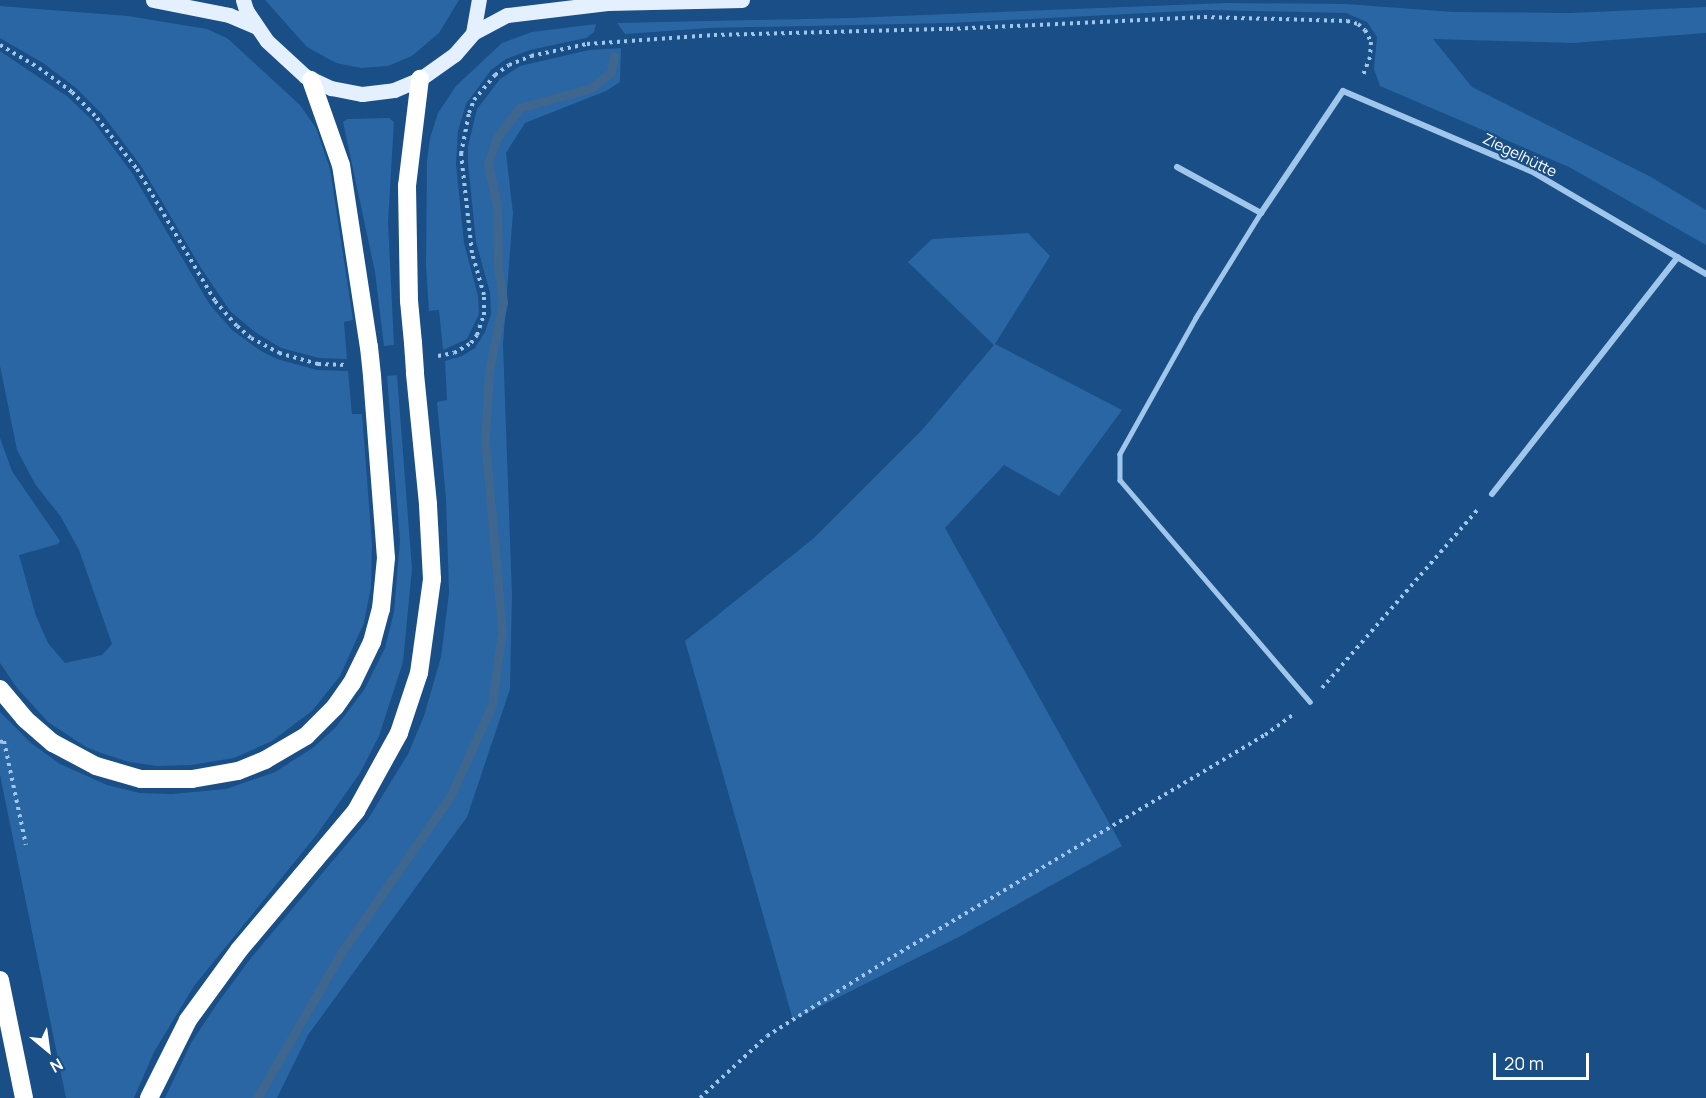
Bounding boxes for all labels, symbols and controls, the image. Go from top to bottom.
street label: Ziegelhütte [1480,129,1560,181]
north arrow [18,1020,78,1080]
scale bar [1496,1041,1592,1079]
text: 20 m [1504,1051,1544,1075]
text: N [46,1053,67,1078]

